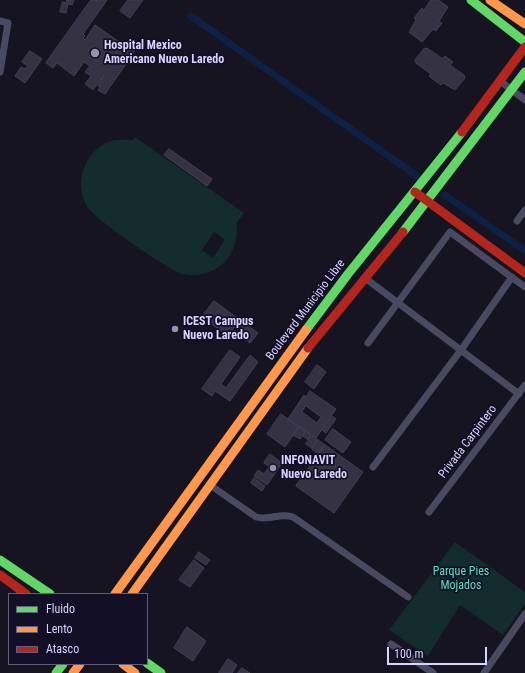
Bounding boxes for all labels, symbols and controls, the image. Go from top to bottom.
place label: Hospital Mexico Americano Nuevo Laredo [104,39,224,67]
marker: Hospital Mexico Americano Nuevo Laredo [89,47,101,59]
street label: Boulevard Municipio Libre [263,257,349,363]
place label: ICEST Campus Nuevo Laredo [183,315,253,343]
marker: ICEST Campus Nuevo Laredo [170,324,180,334]
street label: Privada Carpintero [436,403,500,481]
place label: INFONAVIT Nuevo Laredo [281,454,347,482]
marker: INFONAVIT Nuevo Laredo [268,463,278,473]
park label: Parque Pies Mojados [433,565,489,593]
legend [8,593,148,665]
text: Fluido [46,602,75,616]
text: Lento [46,622,73,636]
scale bar [389,639,489,665]
text: Atasco [46,642,79,656]
text: 100 m [394,647,424,661]

